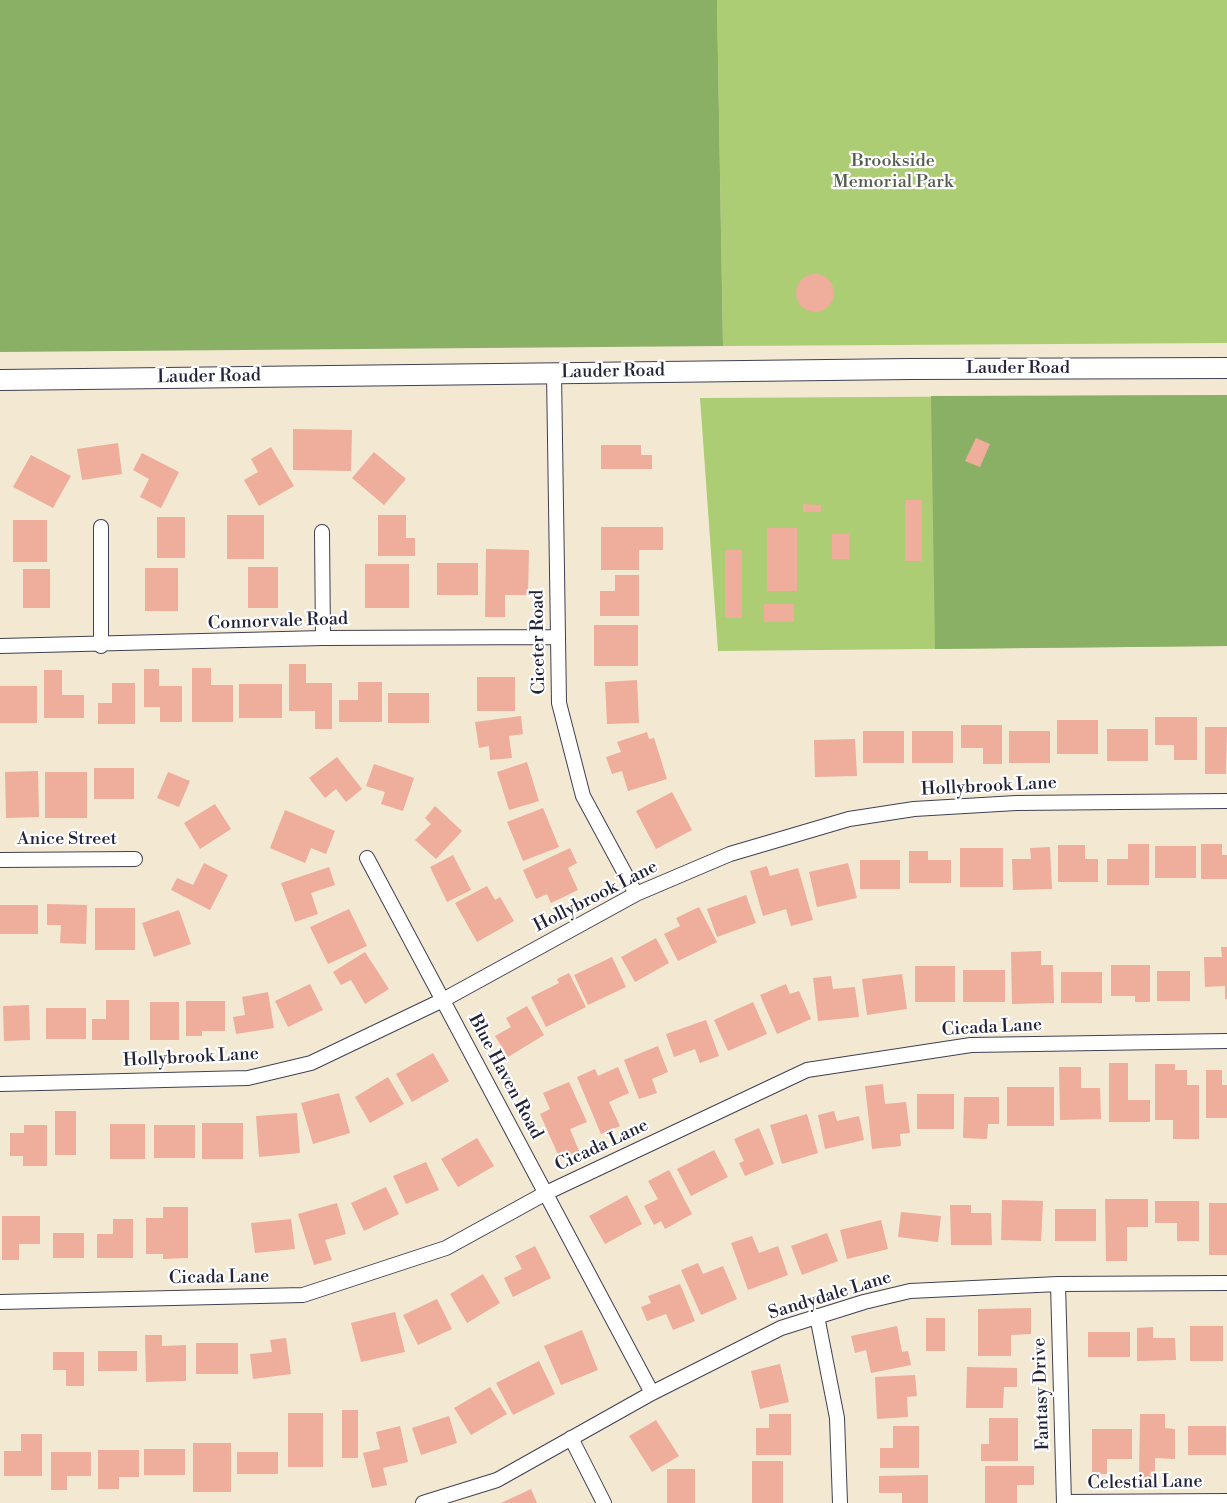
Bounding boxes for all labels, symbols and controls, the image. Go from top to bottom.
park label: Brookside Memorial Park [833,151,953,193]
street label: Lauder Road [966,358,1070,380]
street label: Lauder Road [561,360,665,384]
street label: Lauder Road [157,365,261,389]
street label: Ciceter Road [527,589,551,695]
street label: Connorvale Road [207,609,349,635]
street label: Hollybrook Lane [921,773,1057,801]
street label: Anice Street [17,829,117,851]
street label: Hollybrook Lane [531,857,661,937]
street label: Blue Haven Road [463,1011,547,1143]
street label: Cicada Lane [941,1015,1043,1041]
street label: Hollybrook Lane [123,1044,259,1072]
street label: Cicada Lane [552,1115,652,1177]
street label: Cicada Lane [169,1266,269,1290]
street label: Sandydale Lane [766,1267,894,1325]
street label: Fantasy Drive [1029,1337,1055,1451]
street label: Celestial Lane [1087,1471,1203,1495]

